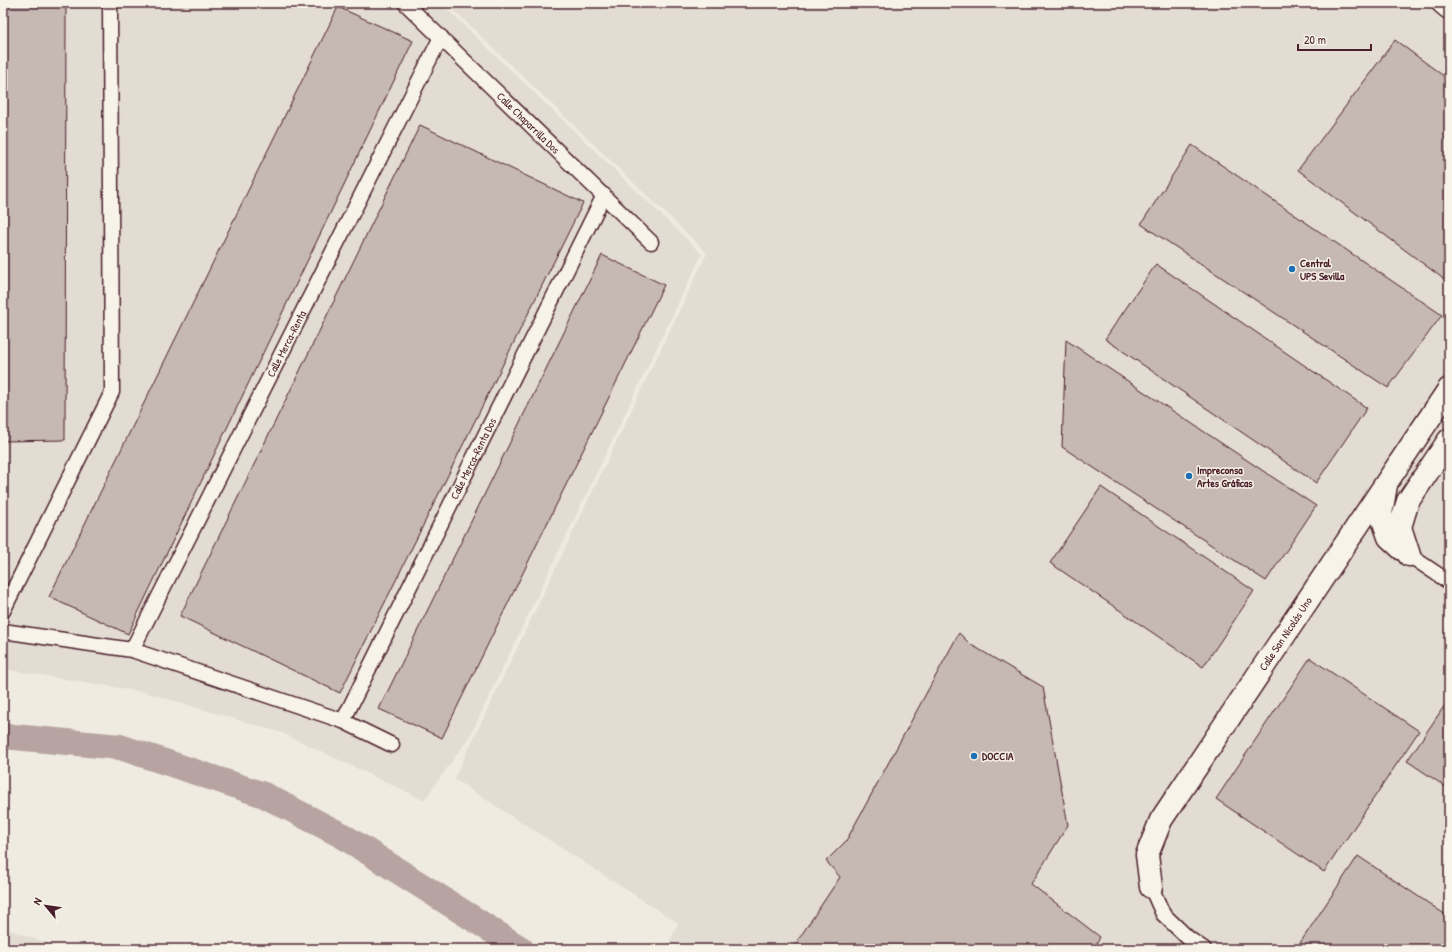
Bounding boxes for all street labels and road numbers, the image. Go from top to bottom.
street label: Calle Chaparrilla Dos [494,89,563,157]
street label: Calle Merca-Renta [264,307,309,379]
street label: Calle Merca-Renta Dos [447,415,499,502]
street label: Calle San Nicolás Uno [1256,594,1315,673]

